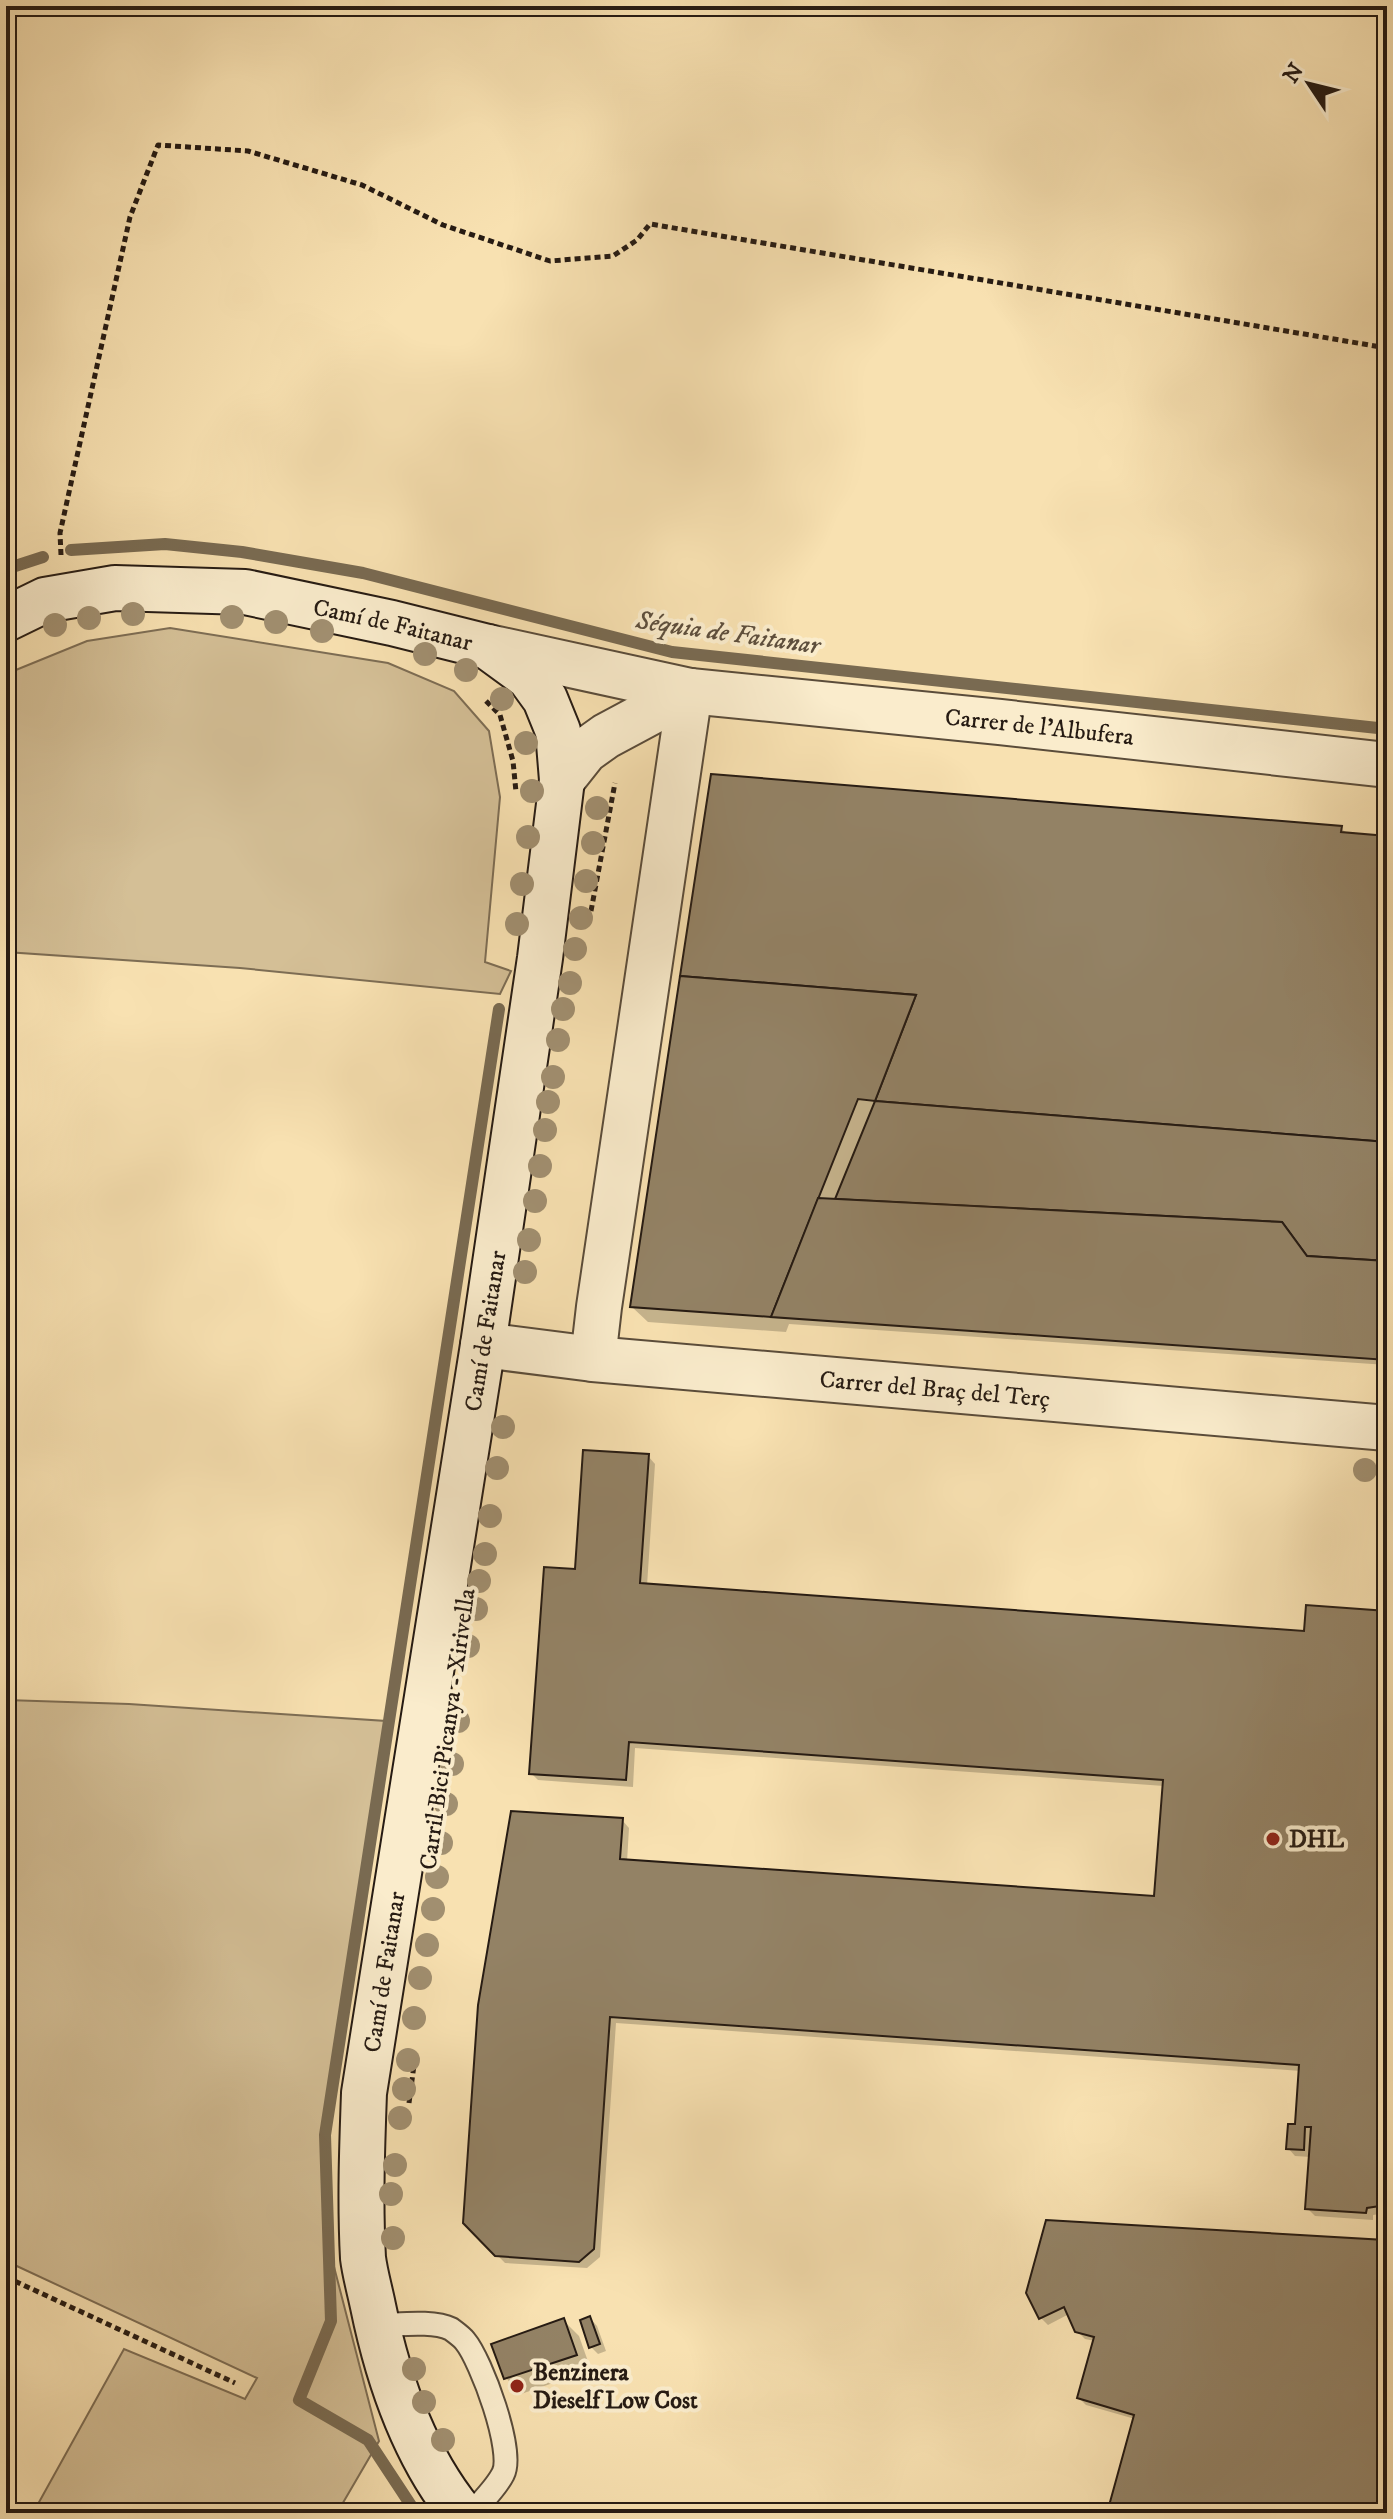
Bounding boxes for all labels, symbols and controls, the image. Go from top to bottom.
north arrow [1269,44,1349,124]
text: N [1278,58,1310,89]
street label: Camí de Faitanar [310,593,476,659]
water label: Séquia de Faitanar [633,604,824,663]
street label: Carrer de l'Albufera [944,703,1136,753]
street label: Camí de Faitanar [458,1249,514,1414]
street label: Carrer del Braç del Terç [818,1365,1051,1415]
street label: Carril Bici Picanya - Xirivella [413,1586,483,1872]
place label: DHL [1289,1825,1345,1855]
marker: DHL [1264,1830,1282,1848]
street label: Camí de Faitanar [357,1890,413,2055]
place label: Benzinera Dieself Low Cost [533,2358,698,2416]
marker: Benzinera Dieself Low Cost [508,2377,526,2395]

